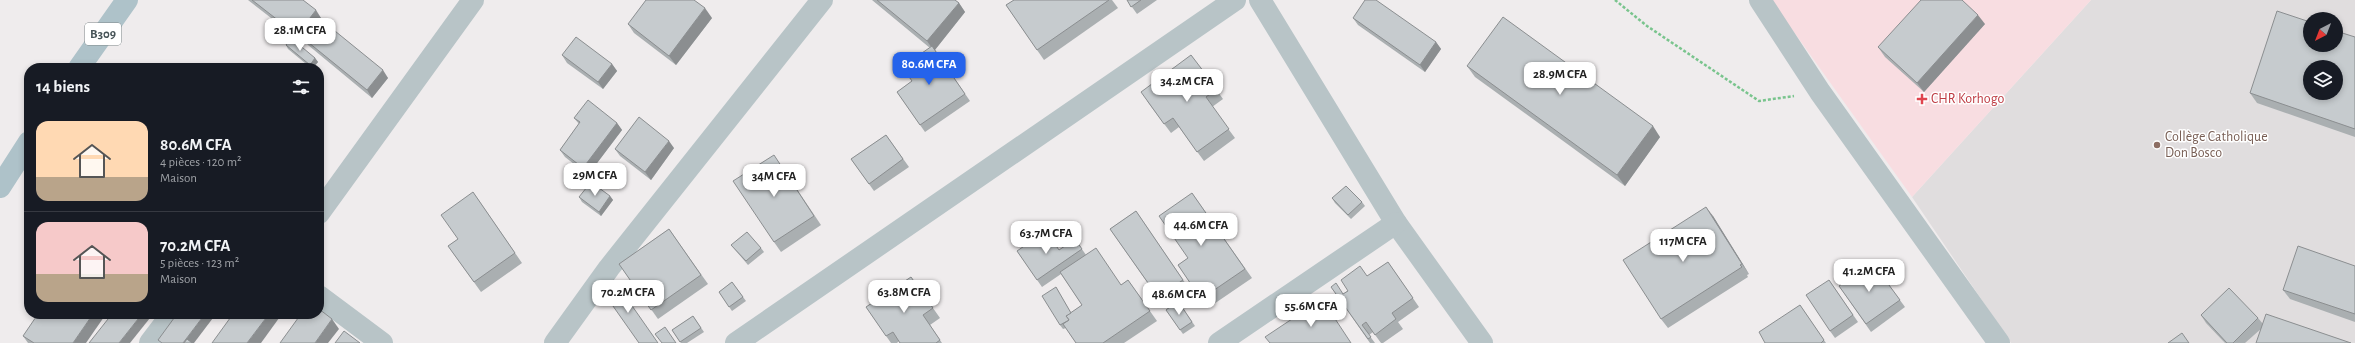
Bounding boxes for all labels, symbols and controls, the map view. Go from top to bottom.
north arrow [2303,12,2343,52]
map controls [2303,12,2343,100]
pin: 28.1M CFA [254,18,346,52]
road number: B309 [85,23,121,45]
text: 28.1M CFA [274,24,326,37]
pin: 80.6M CFA [883,52,975,86]
text: 80.6M CFA [902,58,956,71]
button: layers [2303,60,2343,100]
pin: 28.9M CFA [1514,62,1606,96]
text: 28.9M CFA [1533,68,1587,81]
pin: 34.2M CFA [1141,69,1233,103]
text: 34.2M CFA [1160,75,1214,88]
icon: filters [290,76,312,98]
text: 14 biens [36,78,90,95]
place label: CHR Korhogo [1931,92,2005,106]
marker: CHR Korhogo [1916,93,1928,105]
place label: Collège Catholique Don Bosco [2165,130,2268,160]
text: 80.6M CFA [160,136,232,153]
icon: home [68,137,116,185]
marker: Collège Catholique Don Bosco [2152,140,2162,150]
text: 4 pièces · 120 m² [160,156,242,169]
pin: 29M CFA [558,163,632,197]
pin: 34M CFA [737,164,811,198]
text: 29M CFA [573,169,617,182]
text: 34M CFA [752,170,796,183]
text: Maison [160,172,197,185]
pin: 44.6M CFA [1155,213,1247,247]
text: 44.6M CFA [1174,219,1228,232]
pin: 63.7M CFA [1000,221,1092,255]
text: 63.7M CFA [1020,227,1072,240]
pin: 117M CFA [1642,229,1724,263]
text: 117M CFA [1659,235,1707,248]
text: 70.2M CFA [160,237,231,254]
icon: home [68,238,116,286]
text: 5 pièces · 123 m² [160,257,239,270]
pin: 41.2M CFA [1823,259,1915,293]
text: 41.2M CFA [1843,265,1895,278]
text: Maison [160,273,197,286]
pin: 70.2M CFA [582,280,674,314]
pin: 63.8M CFA [858,280,950,314]
pin: 48.6M CFA [1133,282,1225,316]
text: 70.2M CFA [601,286,655,299]
text: 63.8M CFA [877,286,931,299]
text: 48.6M CFA [1152,288,1206,301]
pin: 55.6M CFA [1265,294,1357,328]
text: 55.6M CFA [1285,300,1337,313]

